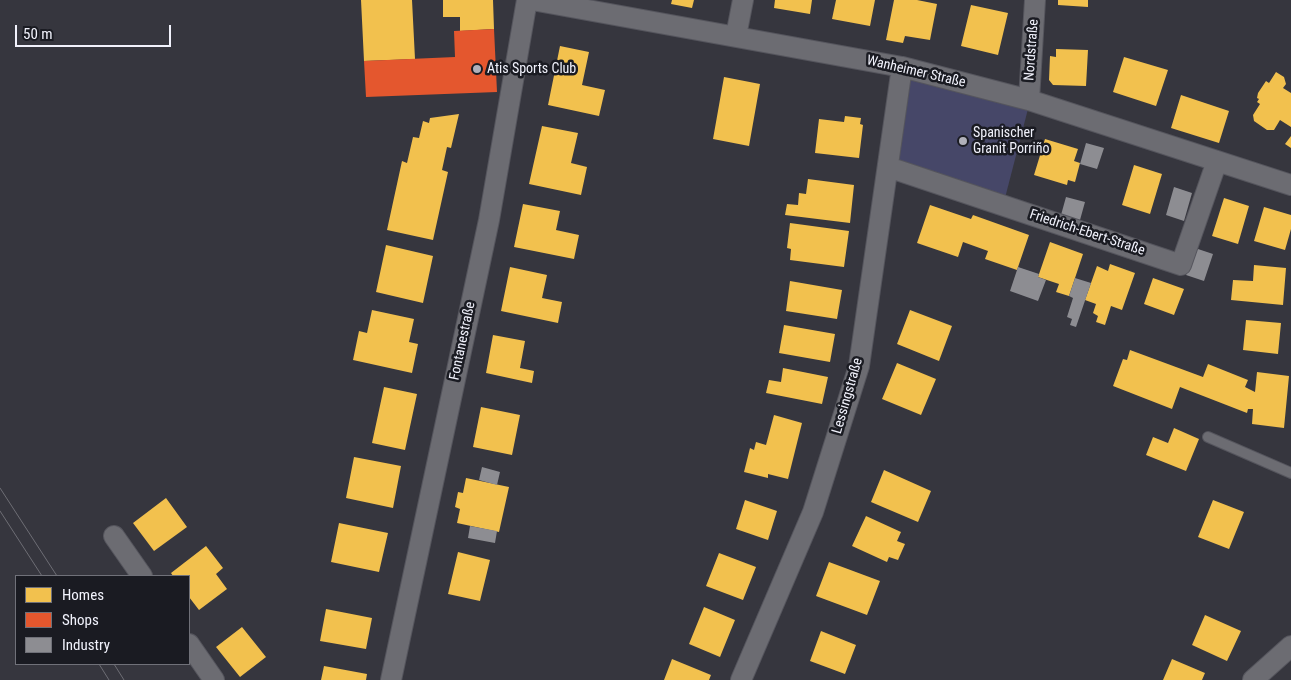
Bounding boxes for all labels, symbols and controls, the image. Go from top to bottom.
scale bar [18,15,174,47]
street label: Nordstraße [1021,19,1043,81]
text: 50 m [23,25,53,43]
street label: Wanheimer Straße [865,52,967,92]
place label: Atis Sports Club [487,61,576,77]
marker: Atis Sports Club [471,63,483,75]
place label: Spanischer Granit Porriño [973,125,1050,158]
marker: Spanischer Granit Porriño [957,135,969,147]
street label: Friedrich-Ebert-Straße [1027,206,1147,260]
street label: Fontanestraße [446,300,480,382]
street label: Lessingstraße [829,356,867,436]
legend [15,575,190,665]
text: Homes [62,586,104,604]
text: Shops [62,611,99,629]
text: Industry [62,636,110,654]

